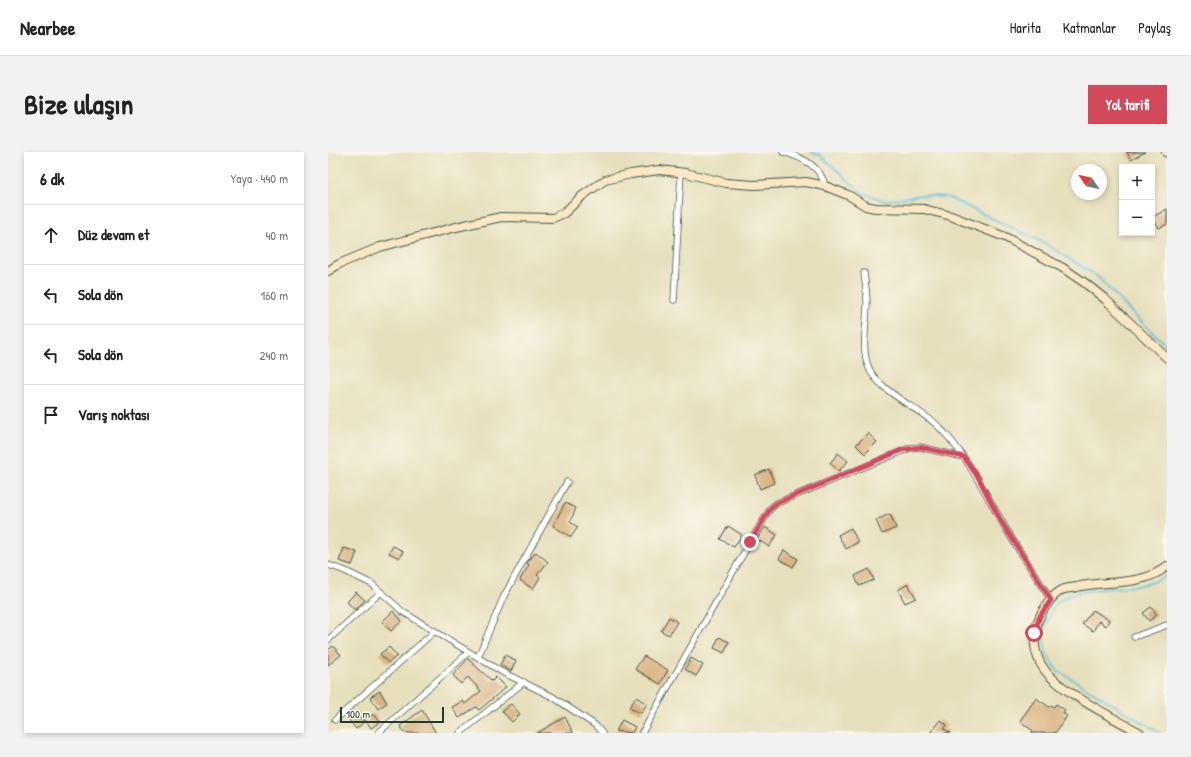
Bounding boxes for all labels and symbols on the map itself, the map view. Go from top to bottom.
north arrow [1071,164,1107,200]
route end [741,533,759,551]
route start [1025,624,1043,642]
scale bar [340,705,444,724]

